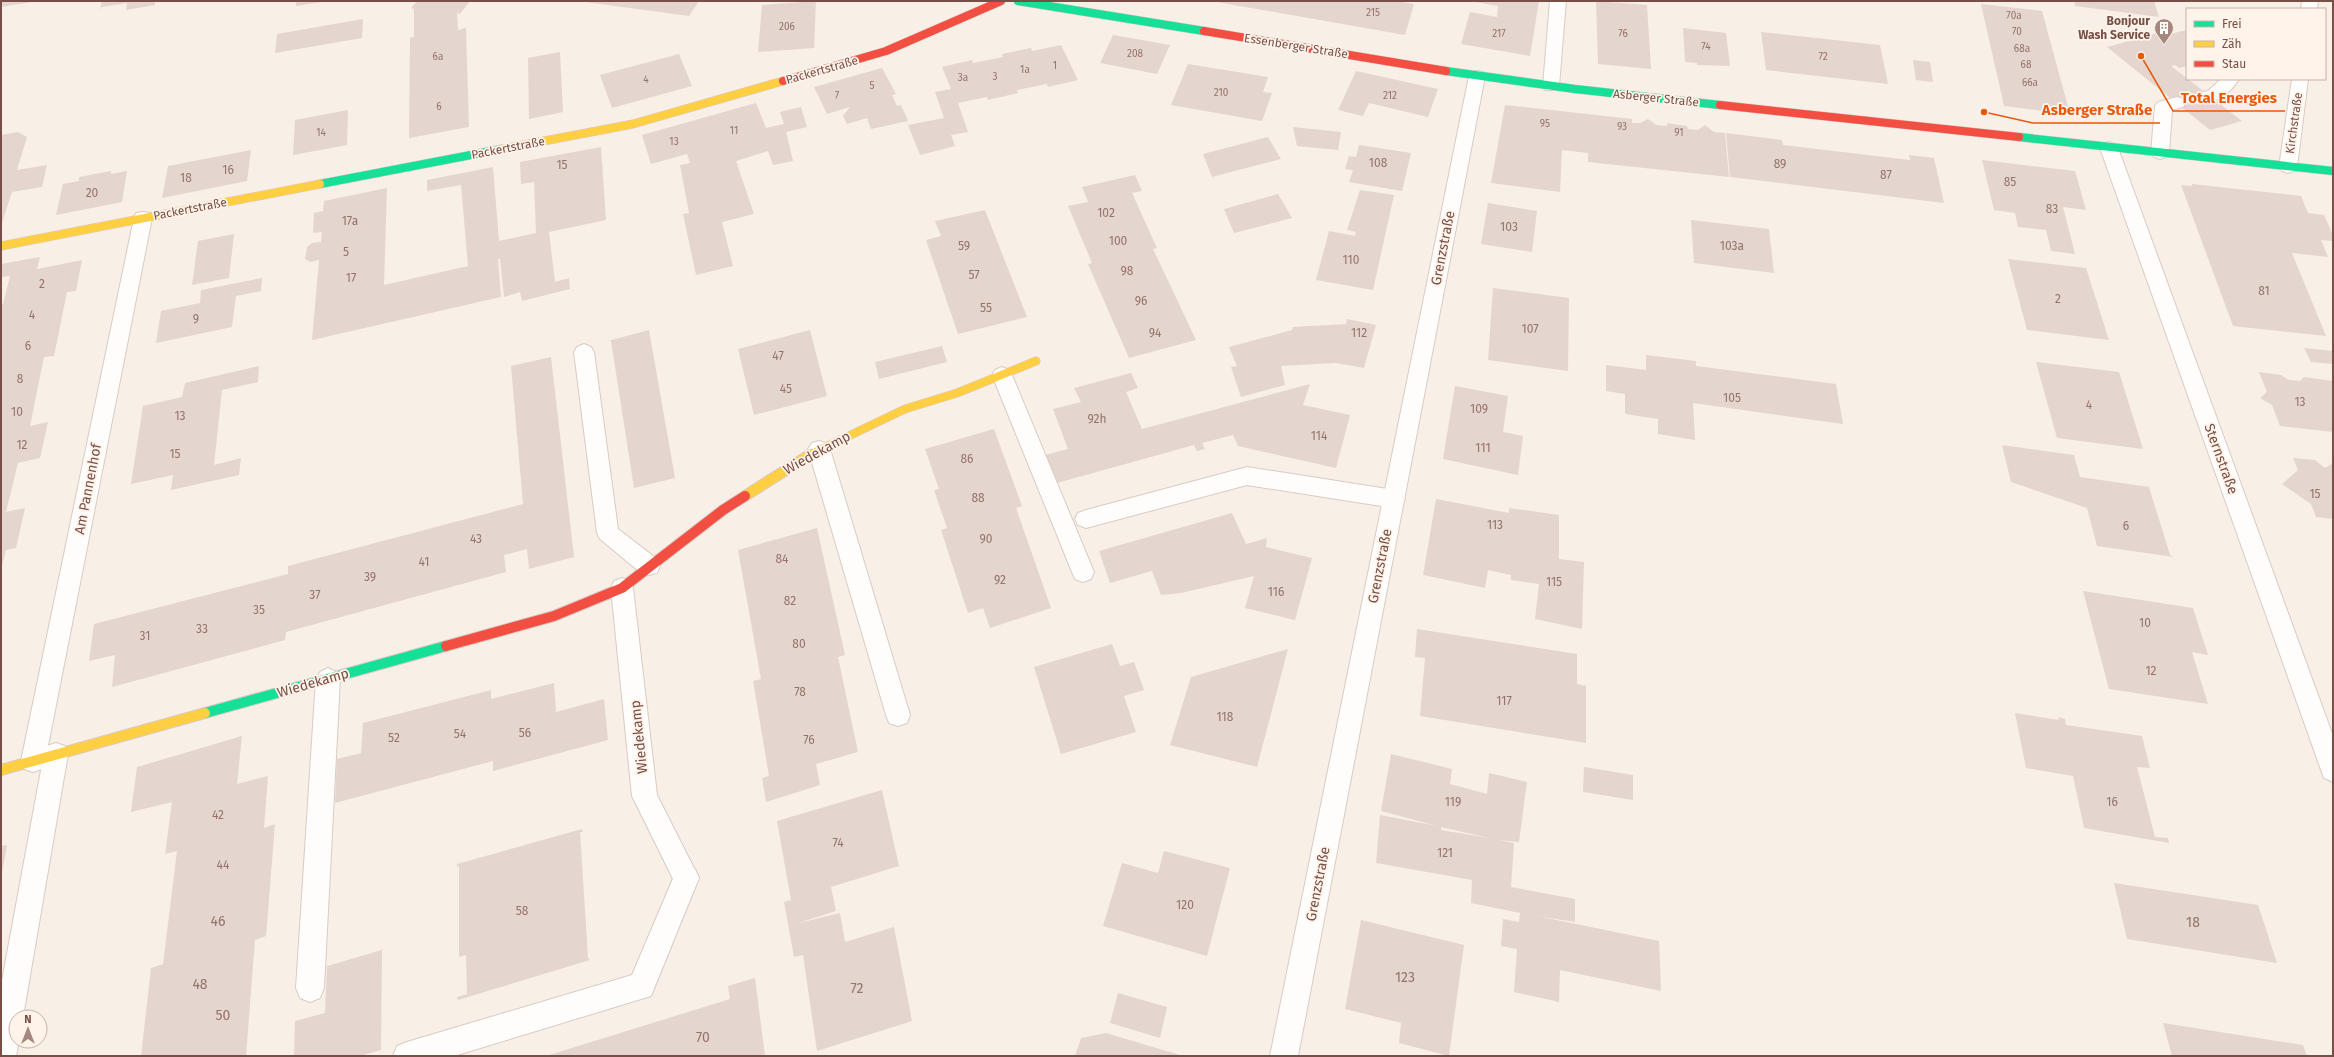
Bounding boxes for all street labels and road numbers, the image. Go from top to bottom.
street label: Essenberger Straße [1243,31,1349,61]
street label: Packertstraße [784,53,860,87]
street label: Asberger Straße [1612,87,1700,109]
street label: Kirchstraße [2283,91,2305,155]
street label: Packertstraße [470,134,546,162]
street label: Packertstraße [152,195,228,223]
street label: Grenzstraße [1427,209,1459,287]
street label: Sternstraße [2200,421,2242,497]
street label: Wiedekamp [780,428,854,478]
street label: Am Pannenhof [71,441,105,536]
street label: Grenzstraße [1364,527,1396,605]
street label: Wiedekamp [275,665,351,701]
street label: Wiedekamp [627,699,651,775]
street label: Grenzstraße [1302,845,1334,923]

